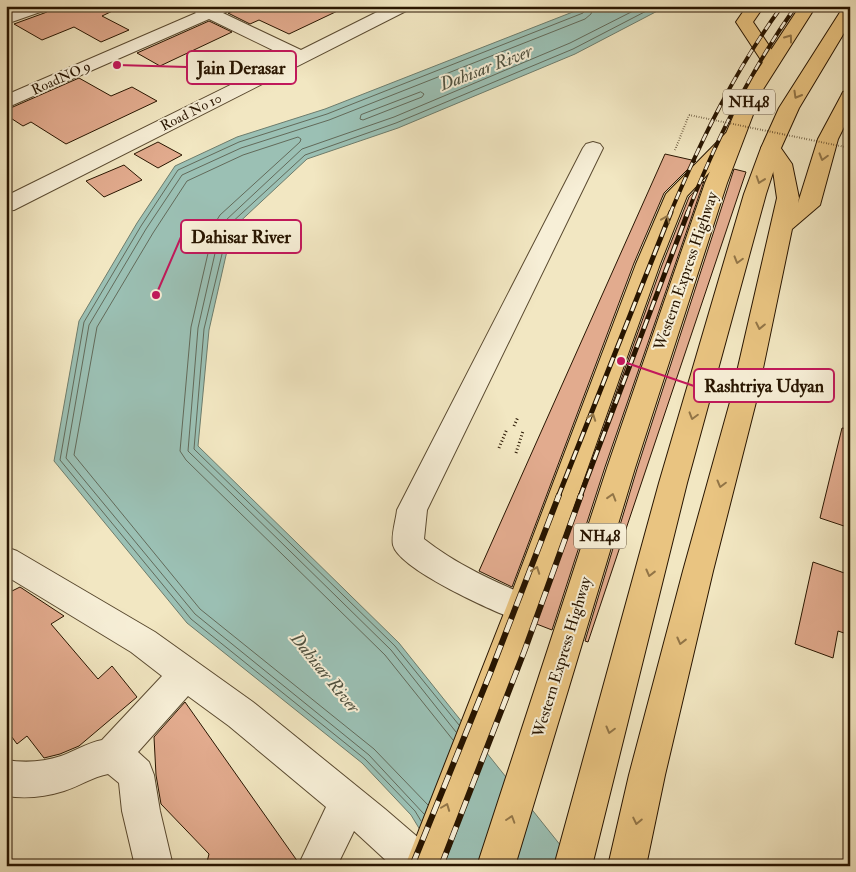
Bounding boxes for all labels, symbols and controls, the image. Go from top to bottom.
one-way arrow [783,34,792,43]
water label: Dahisar River [435,39,537,97]
callout: Jain Derasar [187,51,296,84]
street label: RoadNO 9 [29,57,93,99]
text: Jain Derasar [196,57,286,80]
street label: Road No 10 [158,89,224,135]
one-way arrow [793,89,803,98]
road number: NH48 [723,90,775,114]
one-way arrow [818,152,828,160]
one-way arrow [756,175,766,184]
street label: Western Express Highway [649,188,724,354]
one-way arrow [660,215,671,224]
callout: Dahisar River [181,220,301,253]
text: Dahisar River [191,226,291,249]
one-way arrow [733,255,743,263]
one-way arrow [755,322,765,330]
callout: Rashtriya Udyan [694,369,834,402]
text: Rashtriya Udyan [704,375,825,398]
one-way arrow [688,411,698,419]
one-way arrow [586,414,596,422]
one-way arrow [717,479,727,487]
one-way arrow [606,493,616,502]
road number: NH48 [574,524,626,548]
one-way arrow [530,566,540,575]
one-way arrow [646,568,656,576]
street label: Western Express Highway [528,573,597,741]
water label: Dahisar River [285,627,365,719]
one-way arrow [676,637,687,646]
one-way arrow [605,726,616,735]
one-way arrow [440,804,450,812]
one-way arrow [506,816,516,824]
one-way arrow [632,816,643,825]

